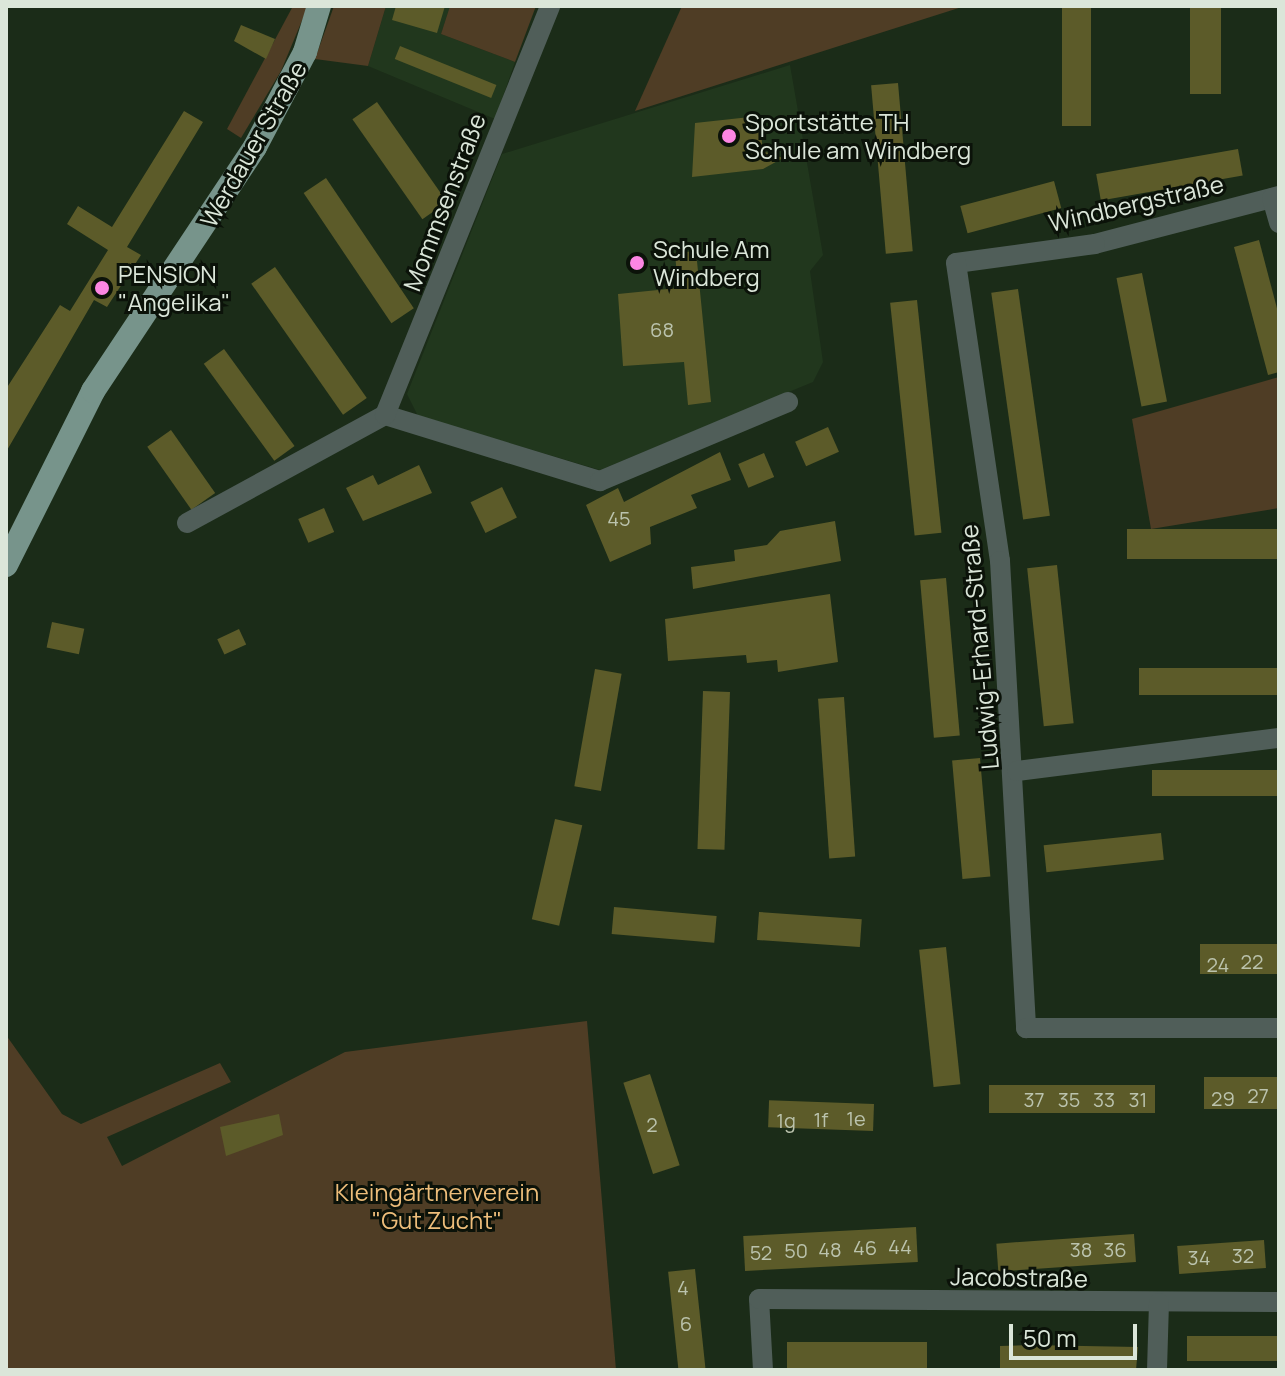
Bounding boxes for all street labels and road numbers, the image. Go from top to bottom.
street label: Werdauer Straße [194,56,312,232]
street label: Mommsenstraße [397,109,491,295]
street label: Windbergstraße [1046,169,1226,237]
street label: Ludwig-Erhard-Straße [954,523,1004,771]
street label: Jacobstraße [950,1261,1088,1293]

